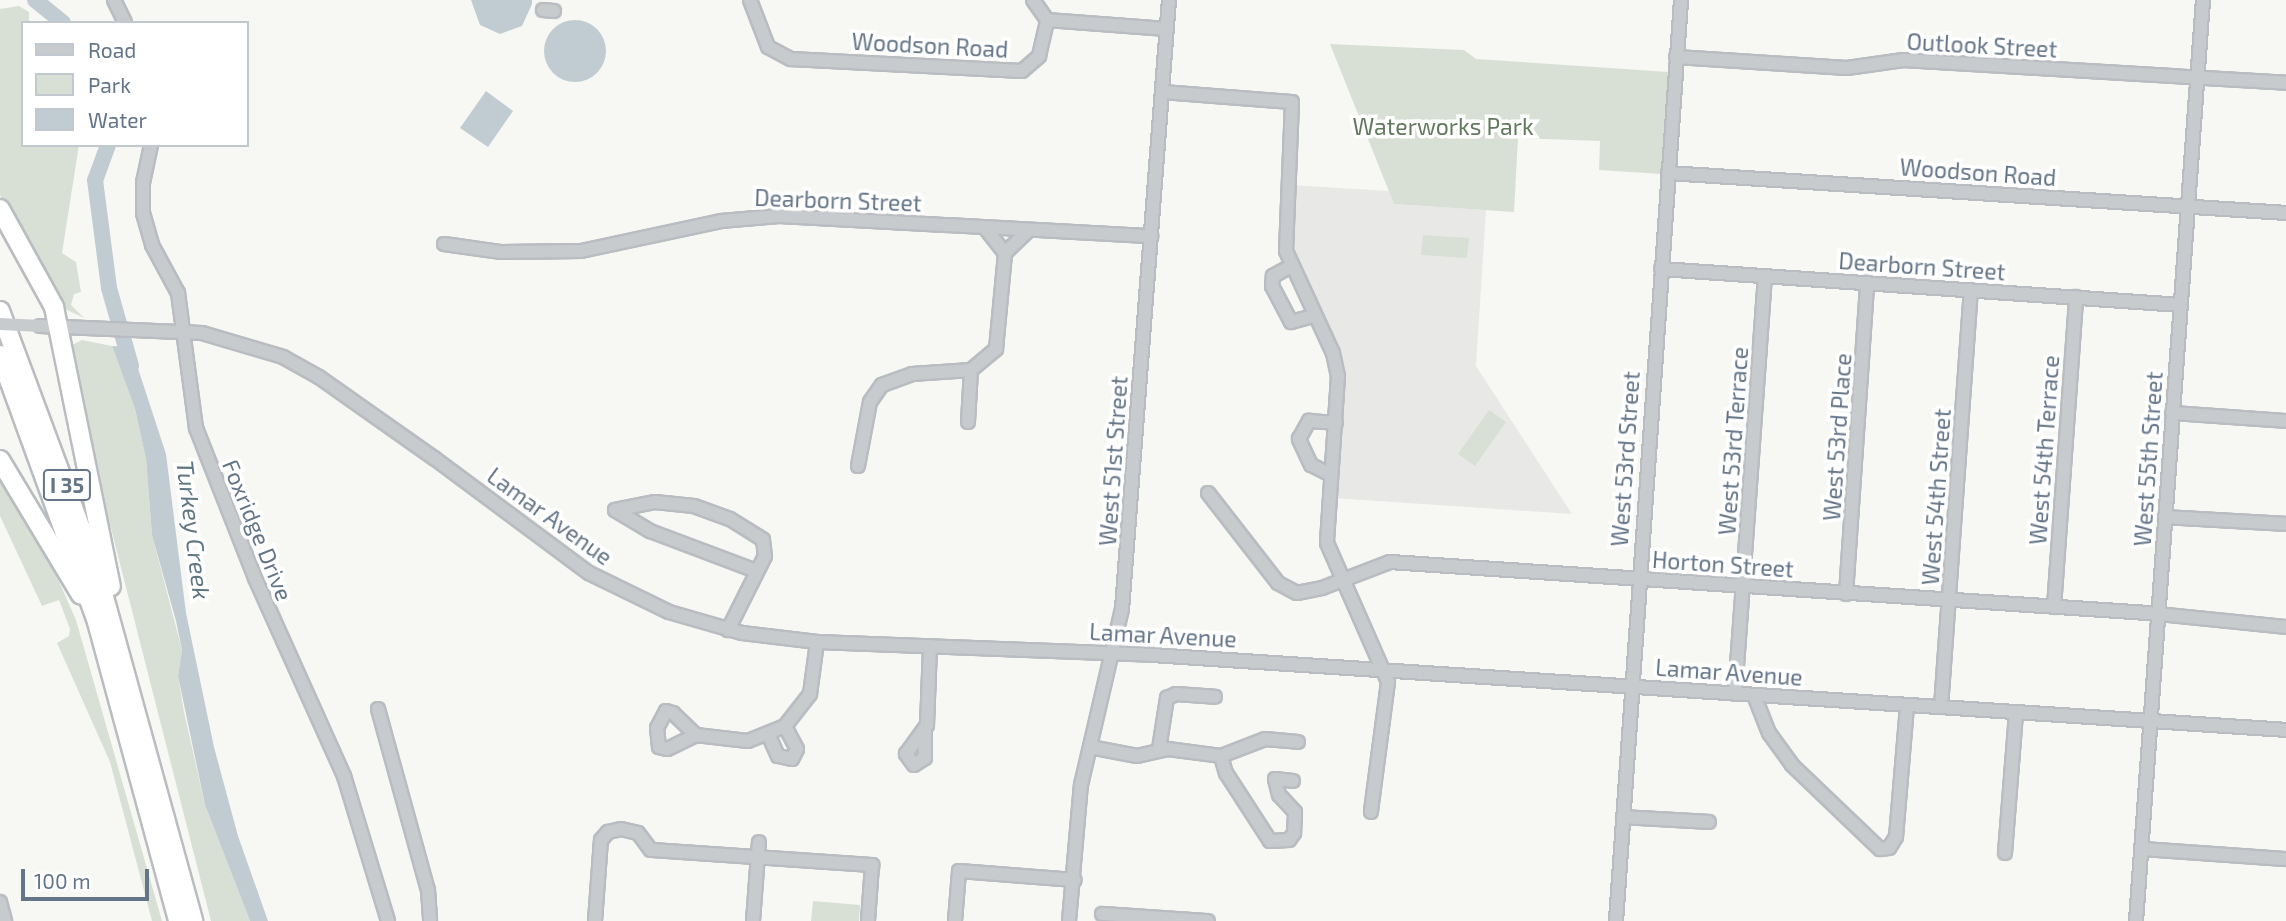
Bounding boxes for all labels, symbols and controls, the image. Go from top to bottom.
legend [21,21,248,147]
street label: Woodson Road [851,27,1009,63]
street label: Outlook Street [1906,27,2058,63]
text: Road [88,37,136,62]
text: Park [88,72,131,97]
text: Water [88,107,147,132]
park label: Waterworks Park [1352,112,1534,140]
street label: Woodson Road [1899,153,2057,191]
street label: Dearborn Street [754,183,922,217]
street label: Dearborn Street [1838,246,2006,286]
street label: West 53rd Terrace [1713,346,1753,536]
street label: West 53rd Place [1817,352,1857,522]
street label: West 54th Terrace [2024,354,2064,546]
street label: West 53rd Street [1605,370,1645,548]
street label: West 55th Street [2128,371,2168,547]
street label: West 51st Street [1093,375,1133,547]
street label: West 54th Street [1916,408,1956,586]
street label: Foxridge Drive [217,455,299,605]
water label: Turkey Creek [171,459,217,601]
street label: Lamar Avenue [482,461,618,571]
road number: I 35 [42,468,92,503]
street label: Horton Street [1651,545,1795,583]
street label: Lamar Avenue [1088,617,1238,653]
street label: Lamar Avenue [1654,653,1804,691]
scale bar [24,855,152,899]
text: 100 m [34,868,91,893]

